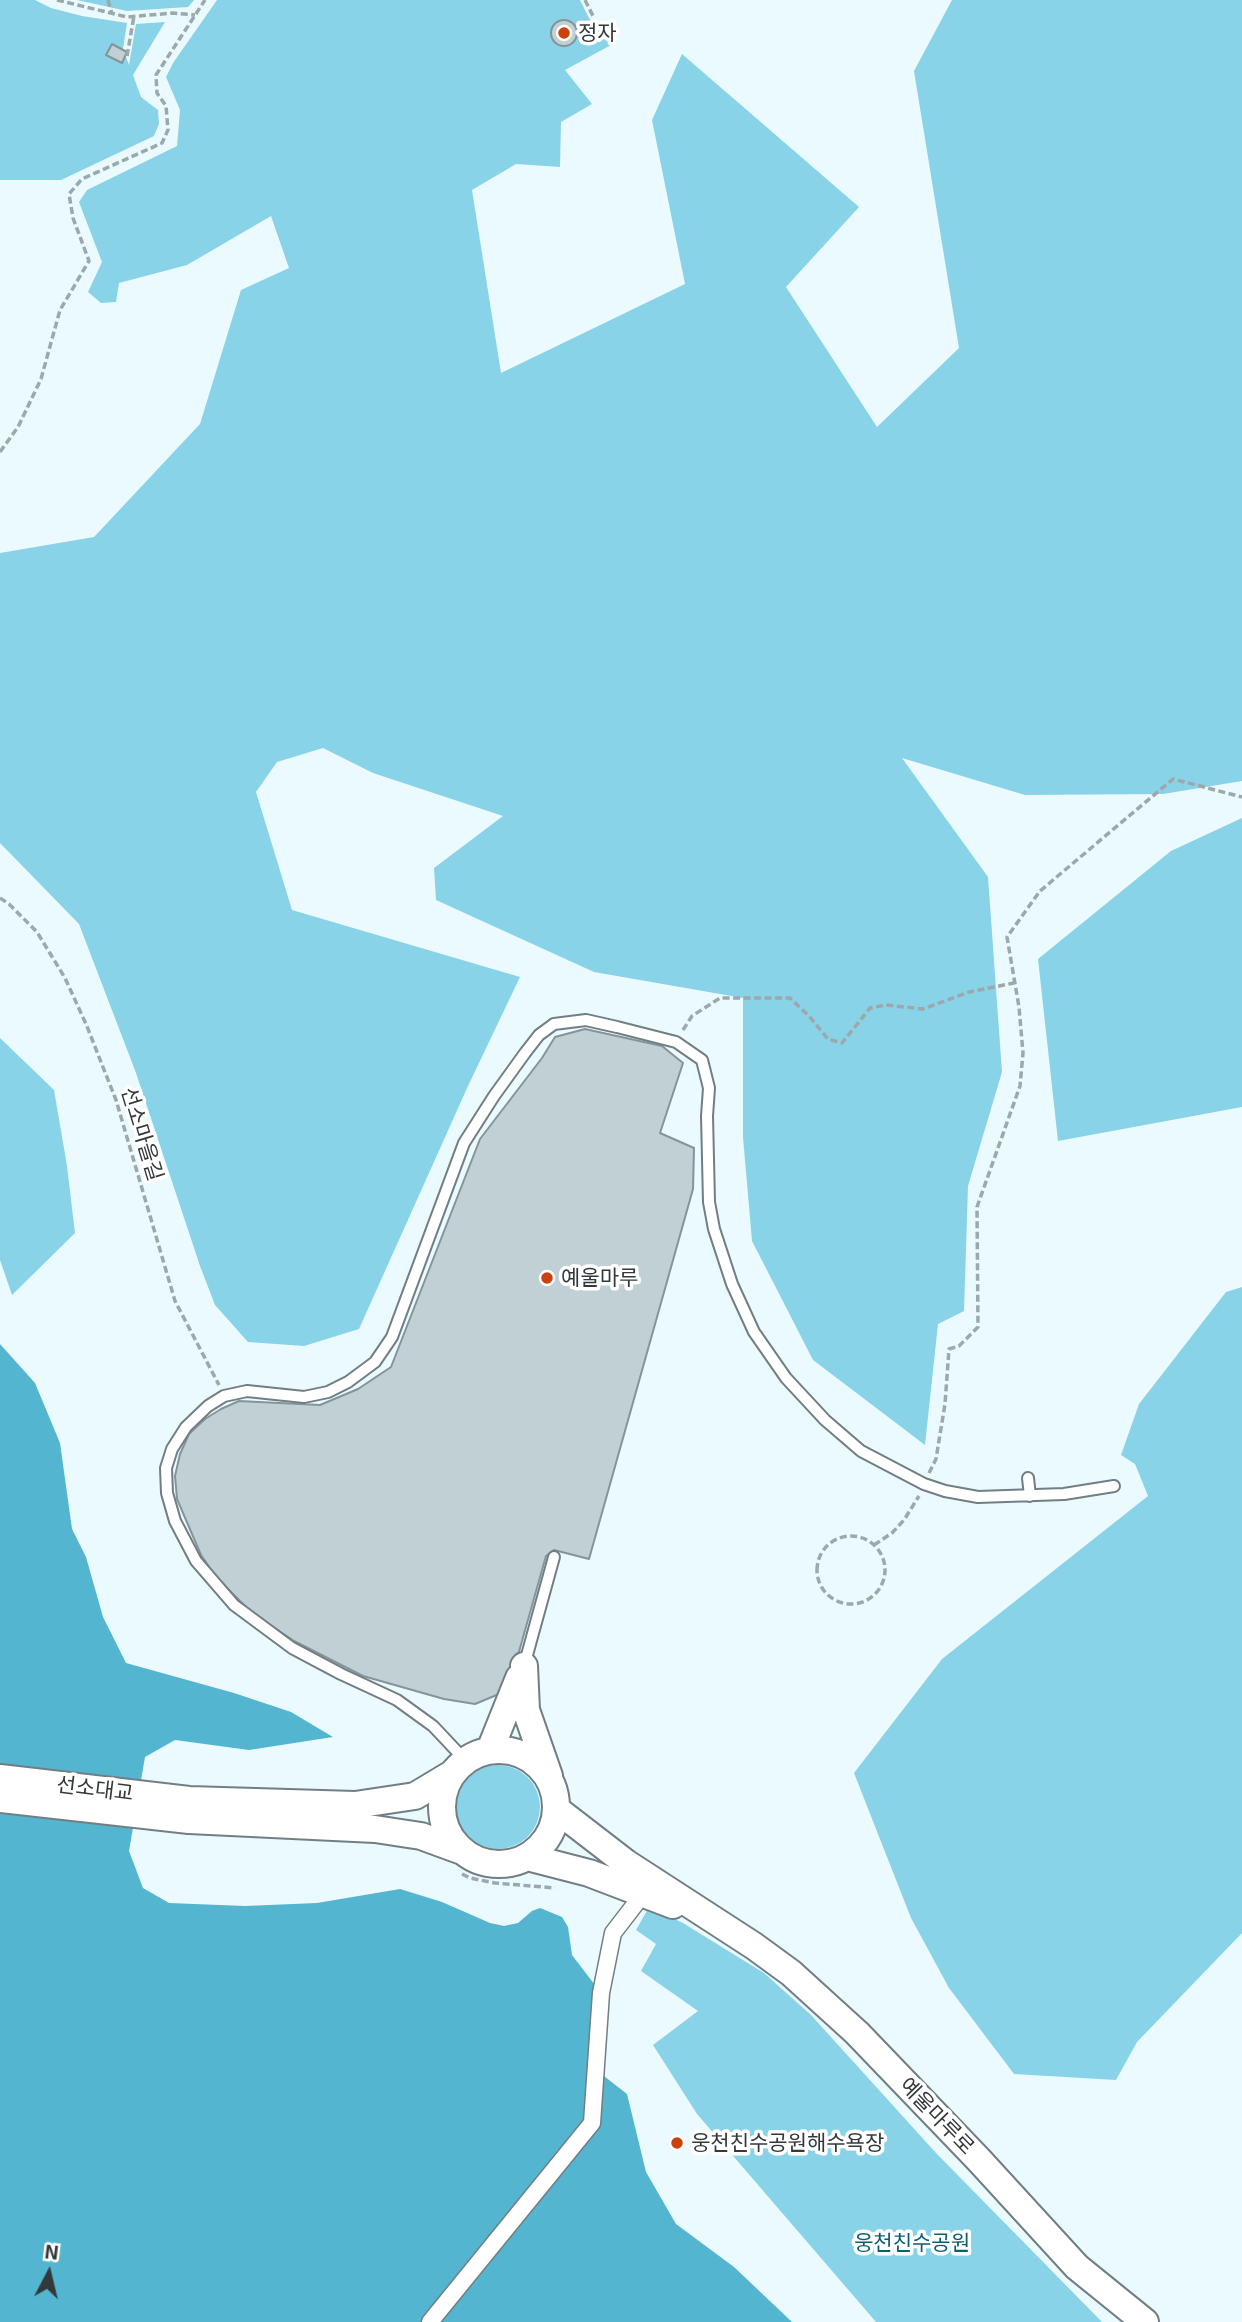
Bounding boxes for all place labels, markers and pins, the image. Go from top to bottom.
place label: 정자 [578,20,617,46]
marker: 정자 [556,25,572,41]
place label: 예울마루 [561,1265,638,1291]
marker: 예울마루 [539,1270,555,1286]
place label: 웅천친수공원해수욕장 [691,2130,884,2156]
marker: 웅천친수공원해수욕장 [669,2135,685,2151]

